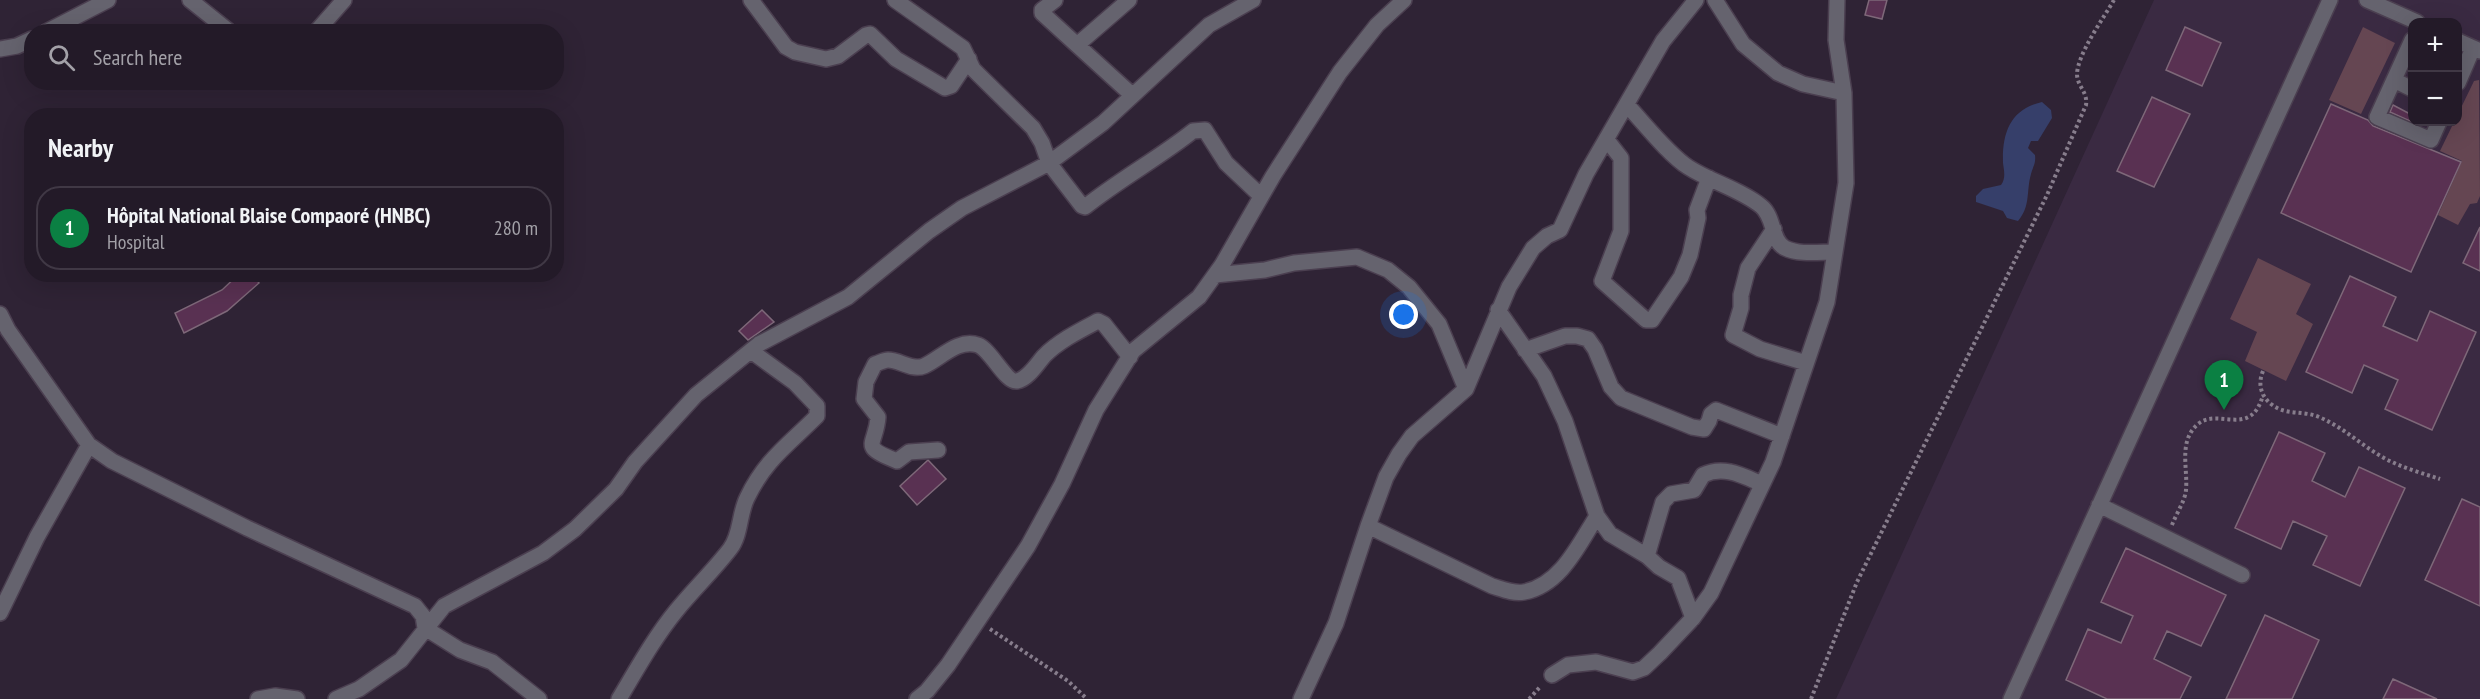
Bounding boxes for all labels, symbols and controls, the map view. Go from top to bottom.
map controls [2408,18,2462,126]
button: + [2408,18,2462,72]
search box [24,24,564,90]
icon: search [45,41,78,74]
text: Search here [93,43,182,71]
button: − [2408,72,2462,126]
text: Nearby [48,131,113,164]
text: Hôpital National Blaise Compaoré (HNBC) [107,201,431,229]
text: 1 [65,215,74,241]
text: 280 m [494,215,538,241]
text: Hospital [107,229,164,255]
your location [1389,300,1418,329]
pin: 1 [2204,360,2244,410]

